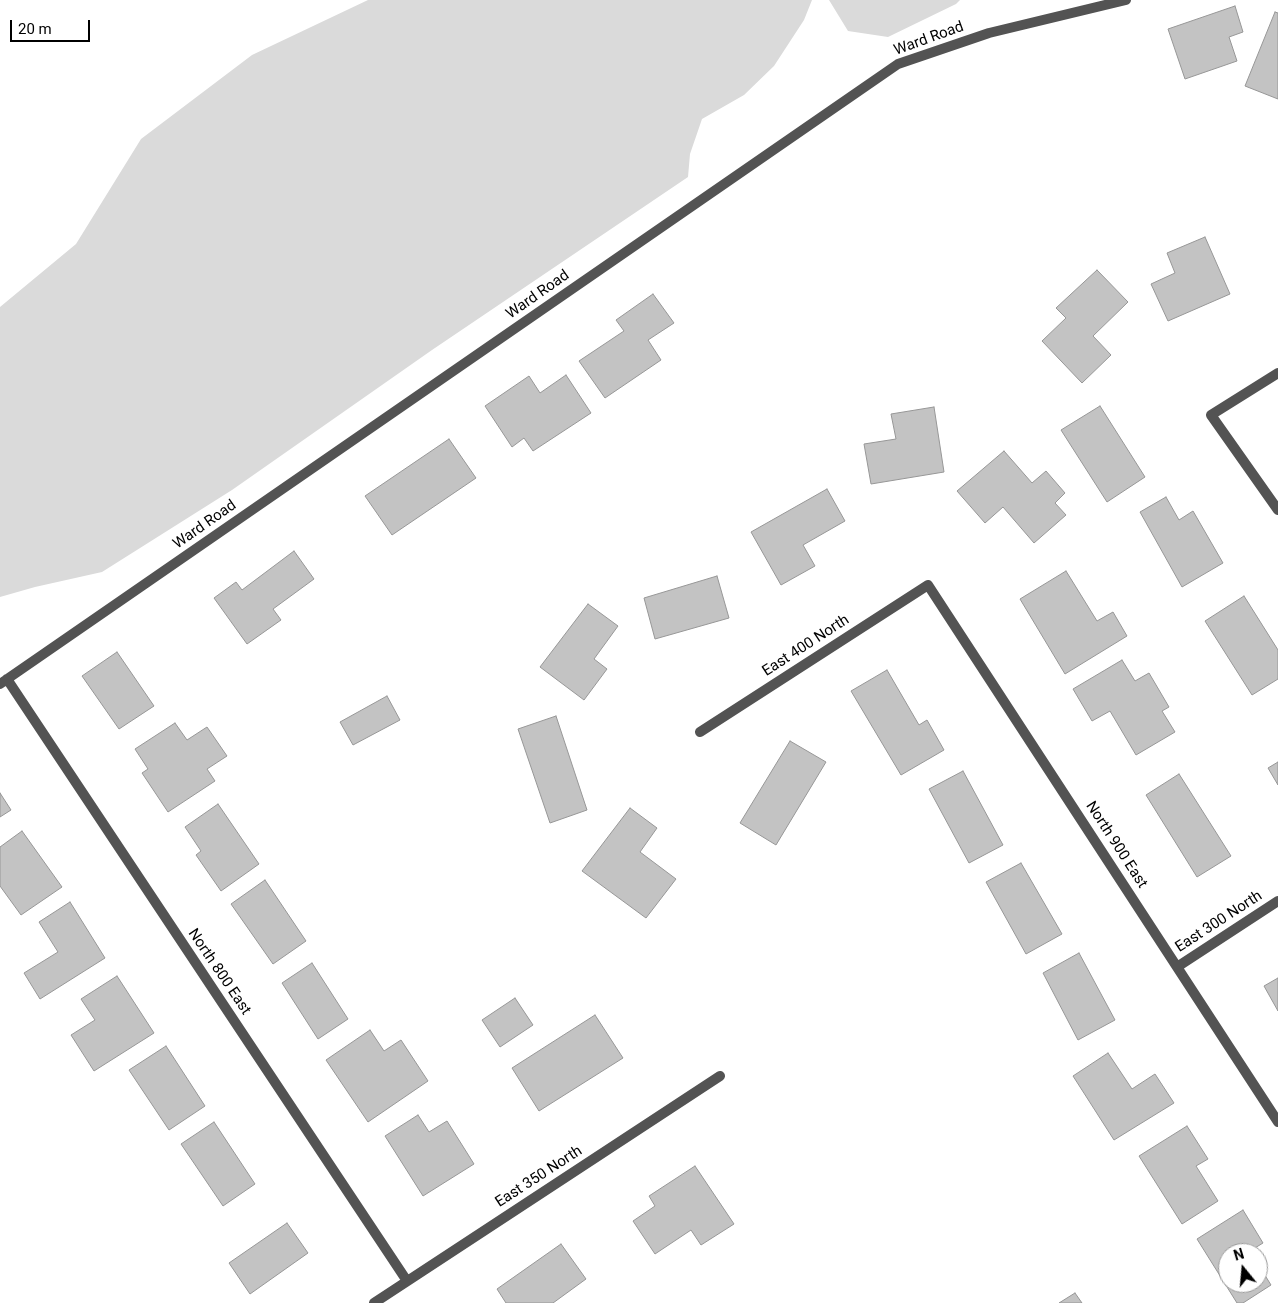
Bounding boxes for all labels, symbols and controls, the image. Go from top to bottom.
scale bar [12,10,92,42]
street label: Ward Road [892,18,966,60]
text: 20 m [18,20,52,38]
street label: Ward Road [503,267,573,323]
street label: Ward Road [170,497,240,553]
street label: East 400 North [759,611,853,681]
street label: North 900 East [1081,798,1151,892]
street label: East 300 North [1172,887,1266,957]
street label: North 800 East [184,926,254,1018]
street label: East 350 North [492,1142,586,1212]
north arrow [1218,1243,1268,1293]
text: N [1232,1246,1246,1264]

